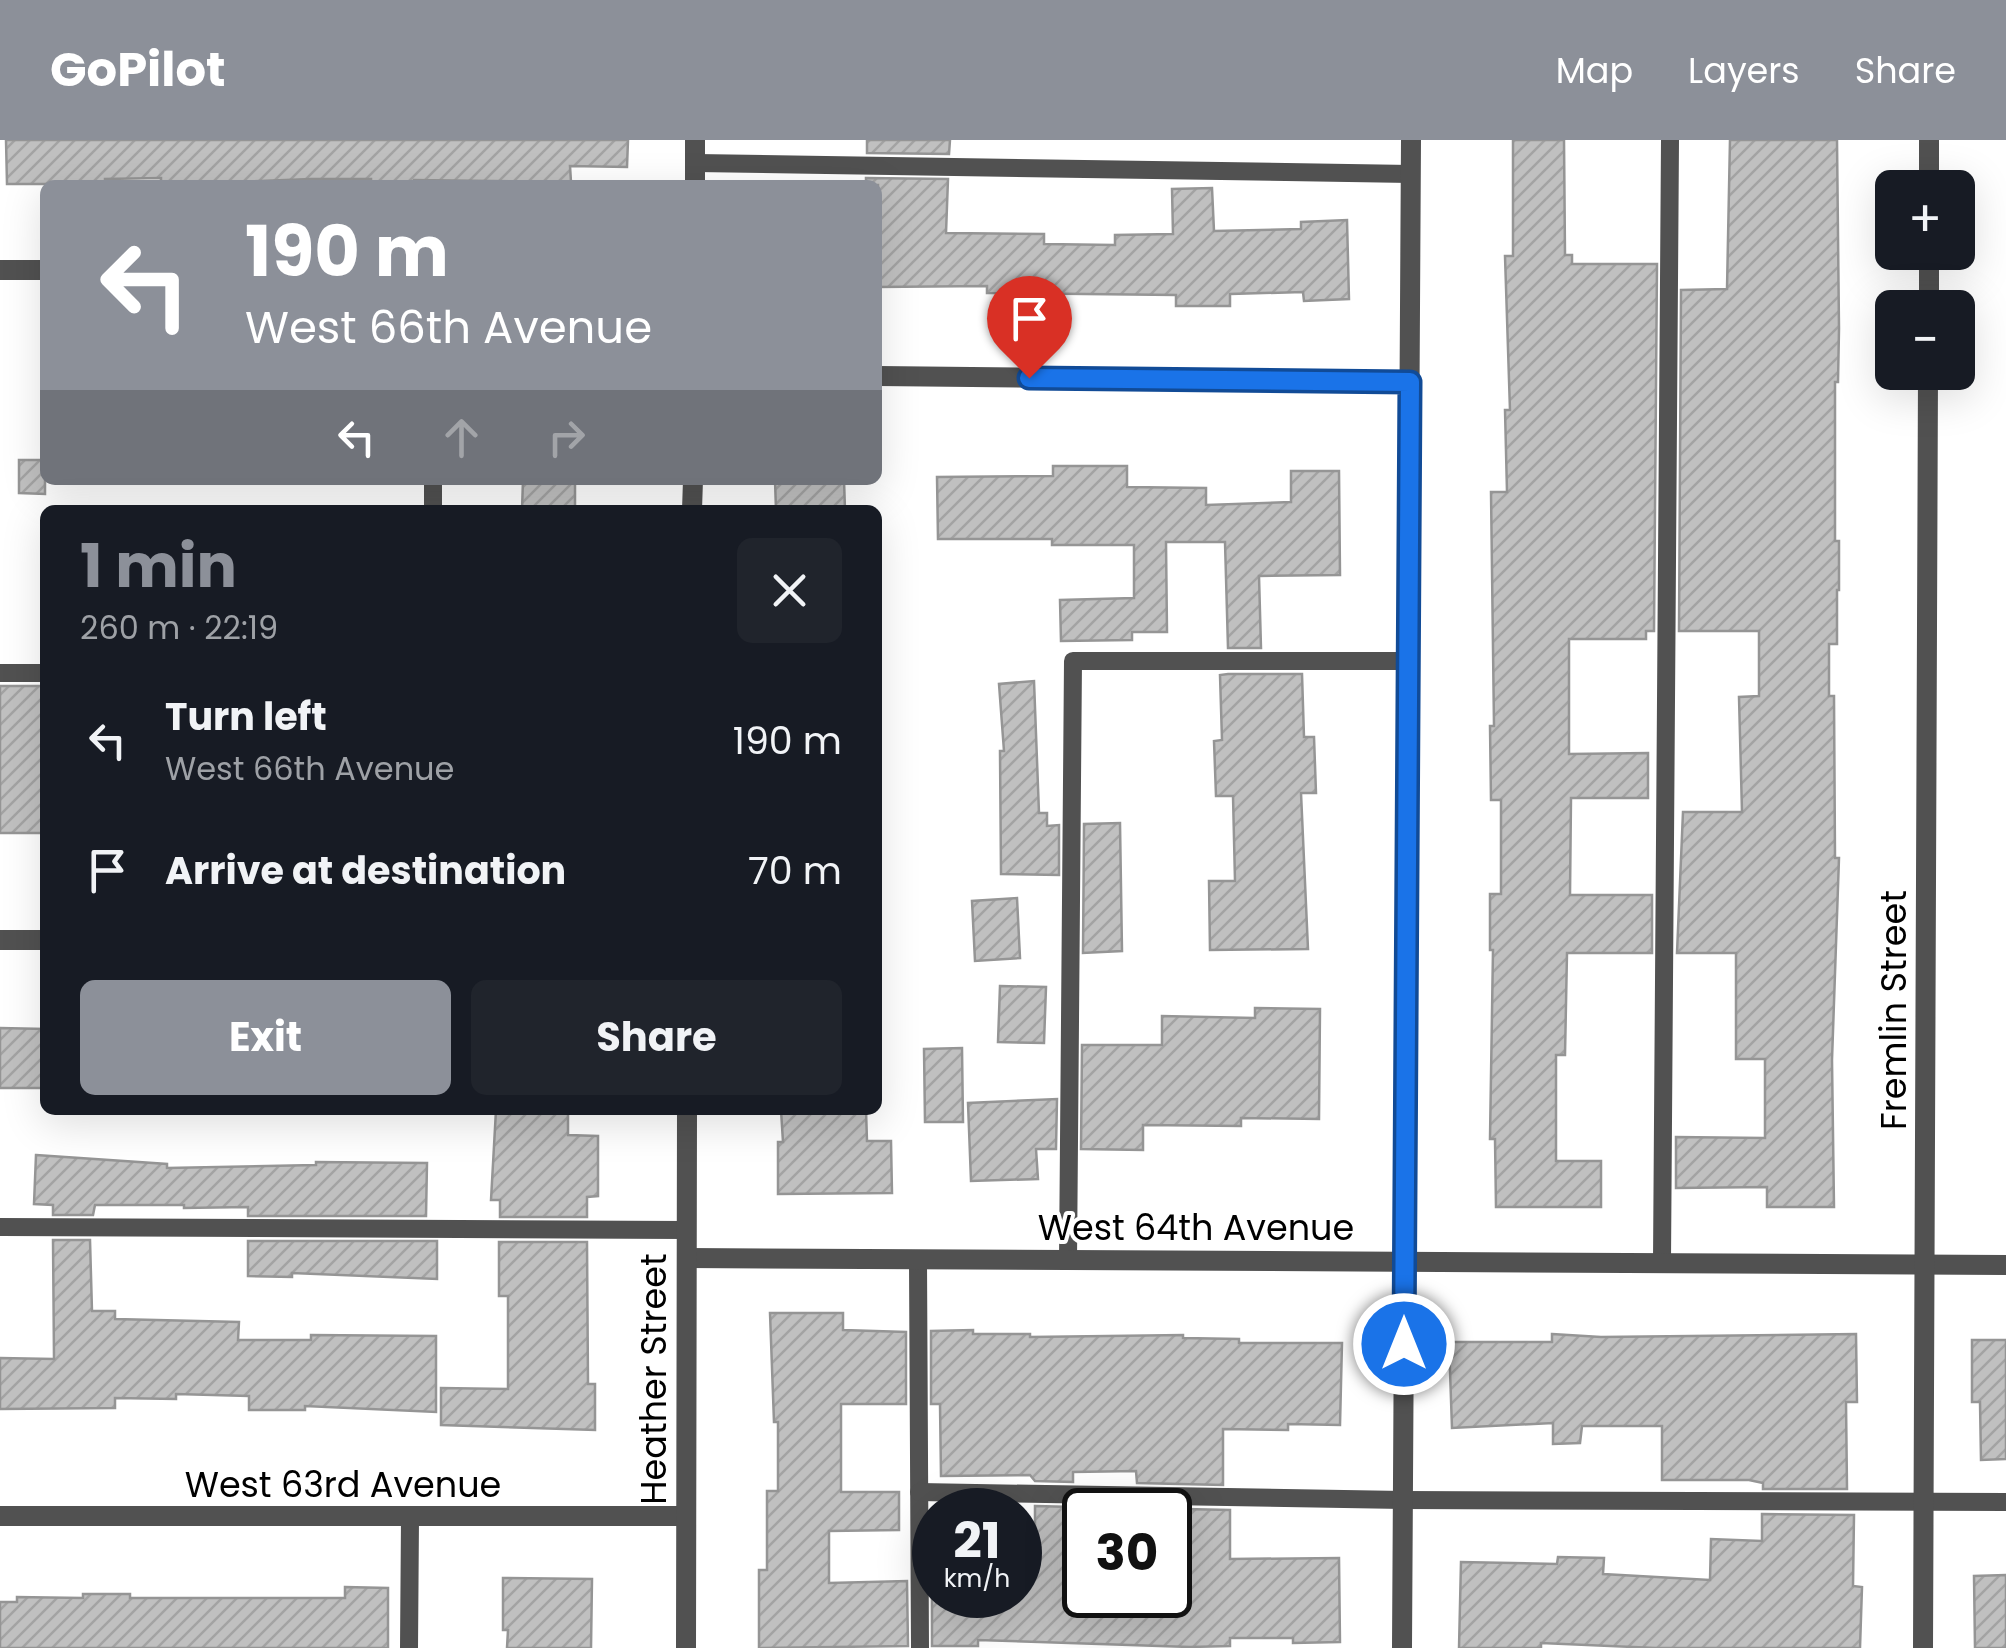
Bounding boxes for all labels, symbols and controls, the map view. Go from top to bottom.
text: GoPilot [50,36,226,103]
text: Map [1556,46,1633,95]
text: Layers [1688,46,1800,95]
text: Share [1855,46,1956,95]
map controls [1875,170,1975,390]
button: + [1875,170,1975,270]
text: 190 m [245,202,449,301]
icon: left [80,220,210,350]
pin [987,276,1072,379]
button: − [1875,290,1975,390]
icon: arrive [1002,291,1057,346]
text: West 66th Avenue [245,296,652,359]
icon: left [329,410,384,465]
icon: ahead [434,410,489,465]
icon: right [539,410,594,465]
text: 1 min [80,524,237,608]
button: close [737,538,842,643]
text: 260 m · 22:19 [80,605,278,650]
text: Turn left [165,690,327,743]
icon: left [80,713,135,768]
text: 190 m [733,714,842,767]
text: West 66th Avenue [165,746,454,791]
icon: arrive [80,843,135,898]
text: Arrive at destination [165,844,566,897]
text: 70 m [748,844,842,897]
street label: Fremlin Street [1869,890,1918,1130]
button: Exit [80,980,451,1095]
button: Share [471,980,842,1095]
street label: West 64th Avenue [1038,1203,1354,1252]
street label: Heather Street [629,1253,678,1505]
position arrow [1352,1292,1456,1396]
street label: West 63rd Avenue [185,1460,501,1509]
speed limit sign: 30 [1062,1488,1192,1618]
text: 21 [953,1505,1001,1576]
text: km/h [944,1561,1010,1596]

